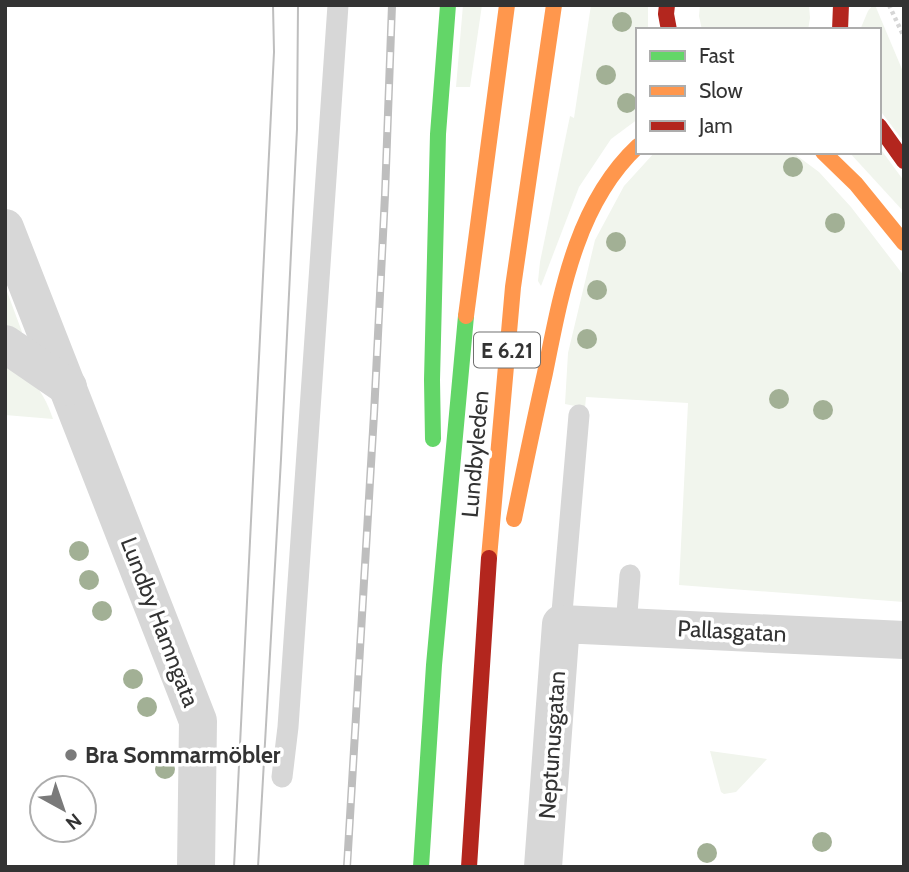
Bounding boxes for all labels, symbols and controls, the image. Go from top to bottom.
legend [636,28,881,154]
text: Fast [699,43,735,68]
text: Slow [699,78,743,103]
text: Jam [698,113,733,138]
road number: E 6.21 [474,332,540,368]
street label: Lundbyleden [455,389,495,519]
street label: Lundby Hamngata [115,533,205,711]
street label: Pallasgatan [677,614,787,648]
street label: Neptunusgatan [533,670,571,820]
place label: Bra Sommarmöbler [85,741,281,769]
marker: Bra Sommarmöbler [63,747,79,763]
north arrow [28,774,98,844]
text: N [61,809,86,835]

